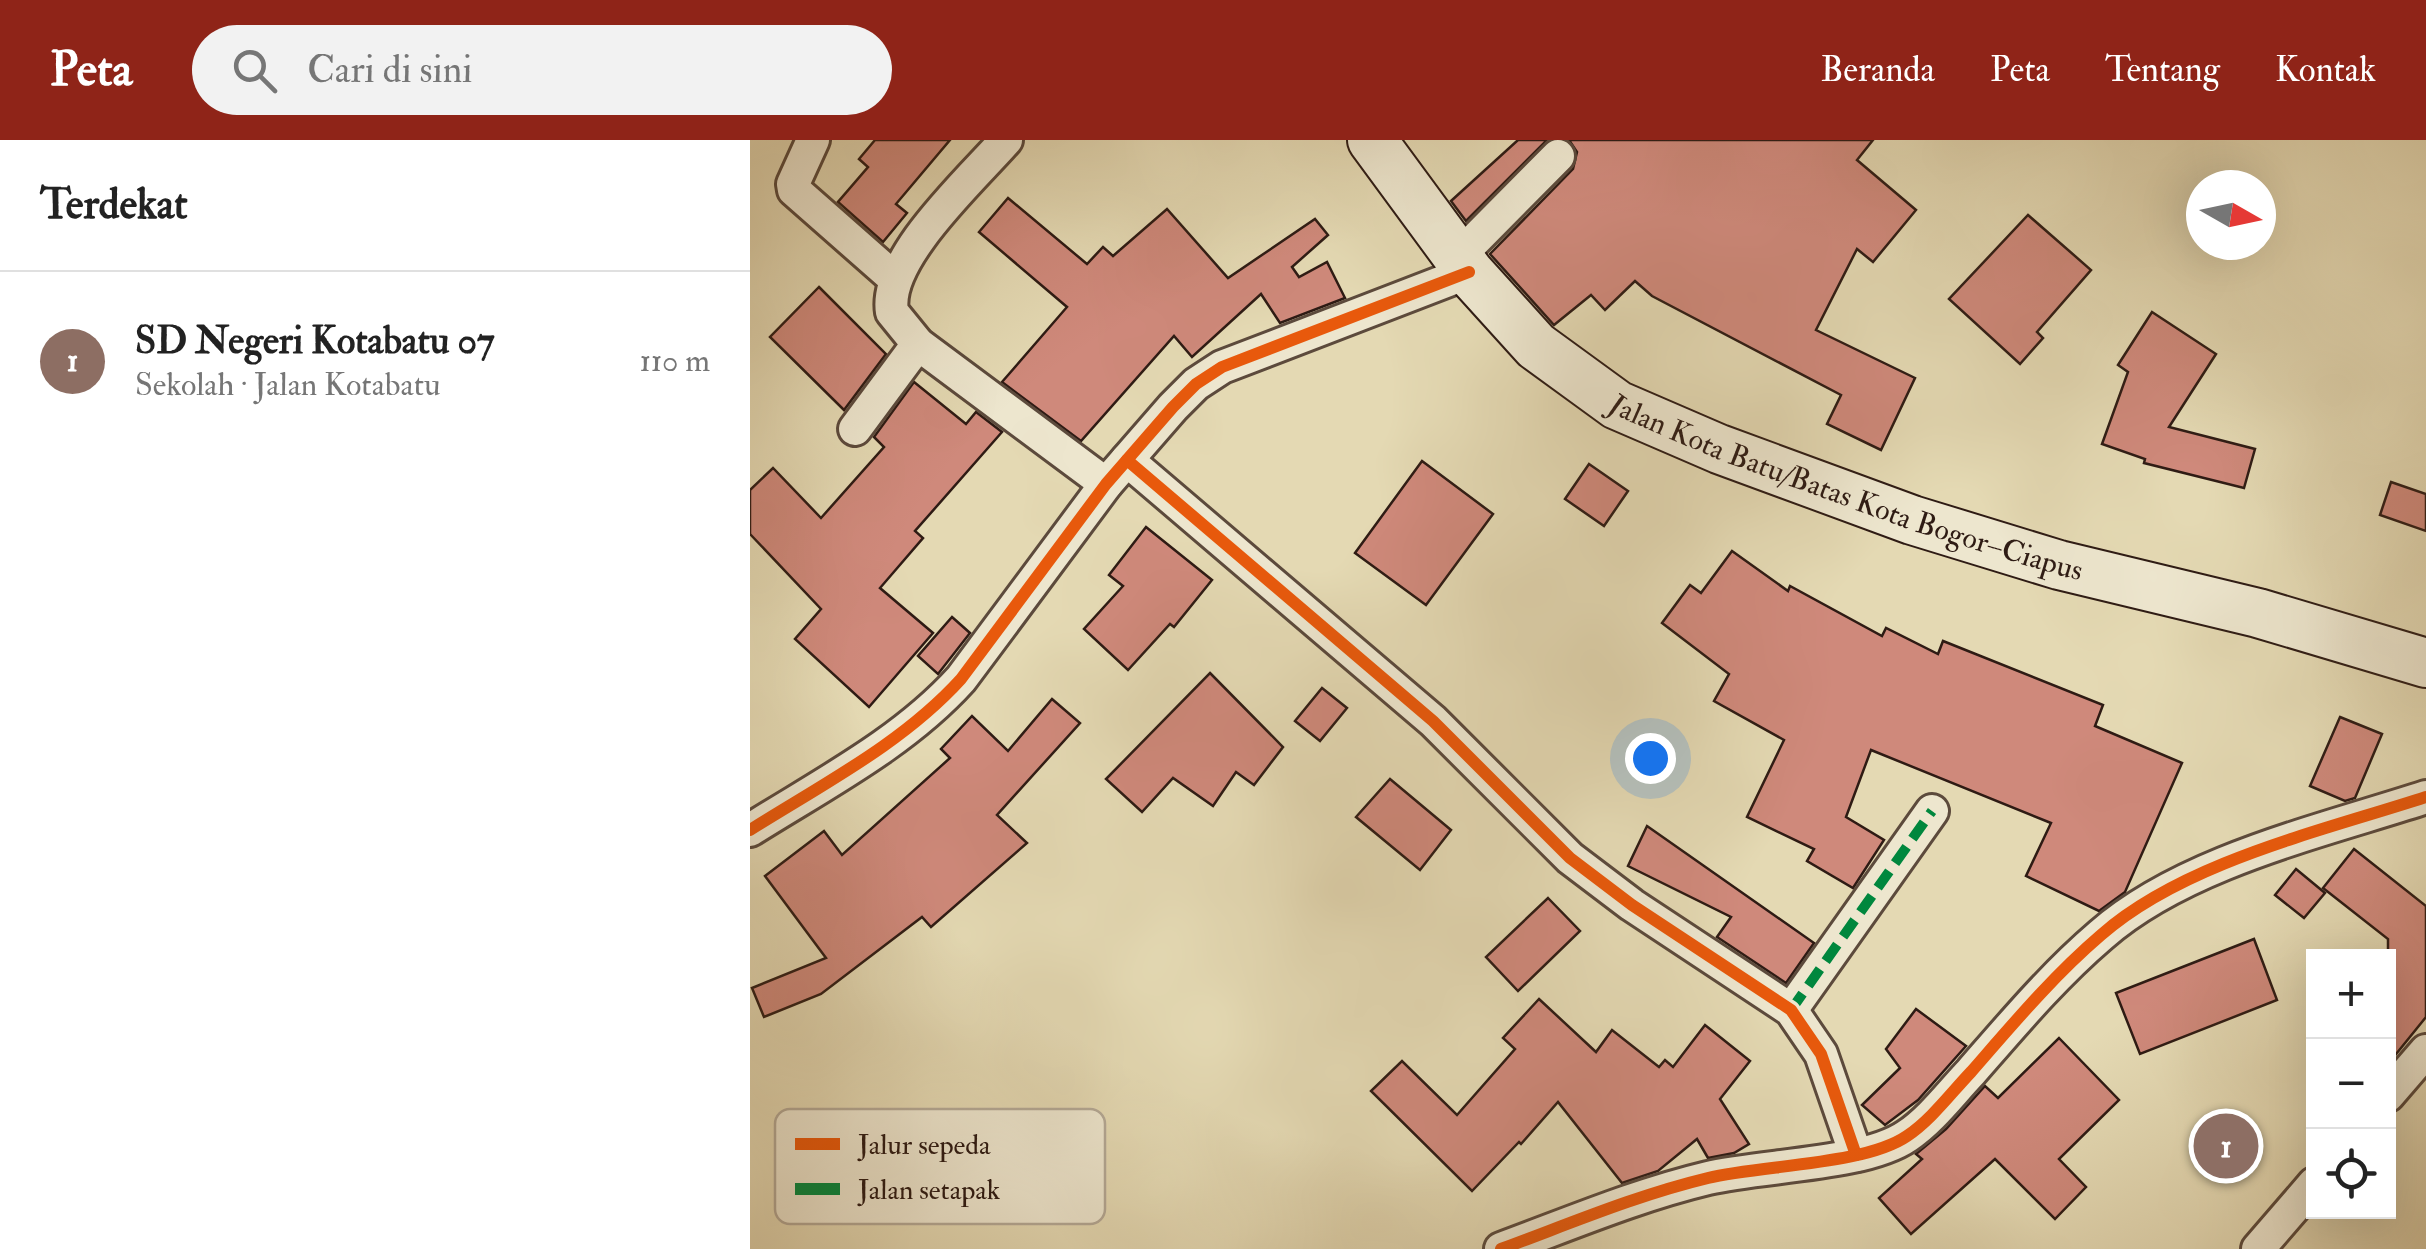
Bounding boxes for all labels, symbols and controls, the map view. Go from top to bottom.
search box [192,25,892,115]
text: Peta [50,40,132,100]
icon: search [227,43,282,98]
text: Cari di sini [307,46,472,94]
text: Beranda [1820,48,1935,92]
text: Peta [1990,48,2050,92]
text: Tentang [2105,48,2220,92]
text: Kontak [2275,48,2376,92]
north arrow [2186,170,2276,260]
text: Terdekat [40,179,188,231]
text: SD Negeri Kotabatu 07 [135,317,494,365]
text: 1 [67,341,78,381]
text: 110 m [639,341,710,381]
text: Sekolah · Jalan Kotabatu [135,365,441,405]
street label: Jalan Kota Batu/Batas Kota Bogor–Ciapus [1600,386,2087,589]
your location [1625,733,1676,784]
map controls [2306,949,2396,1219]
button: + [2306,949,2396,1039]
button: − [2306,1039,2396,1129]
pin: 1 [2194,1108,2258,1184]
legend [775,1109,1105,1224]
text: Jalur sepeda [857,1128,991,1163]
button: locate [2306,1129,2396,1219]
text: Jalan setapak [857,1173,1001,1208]

